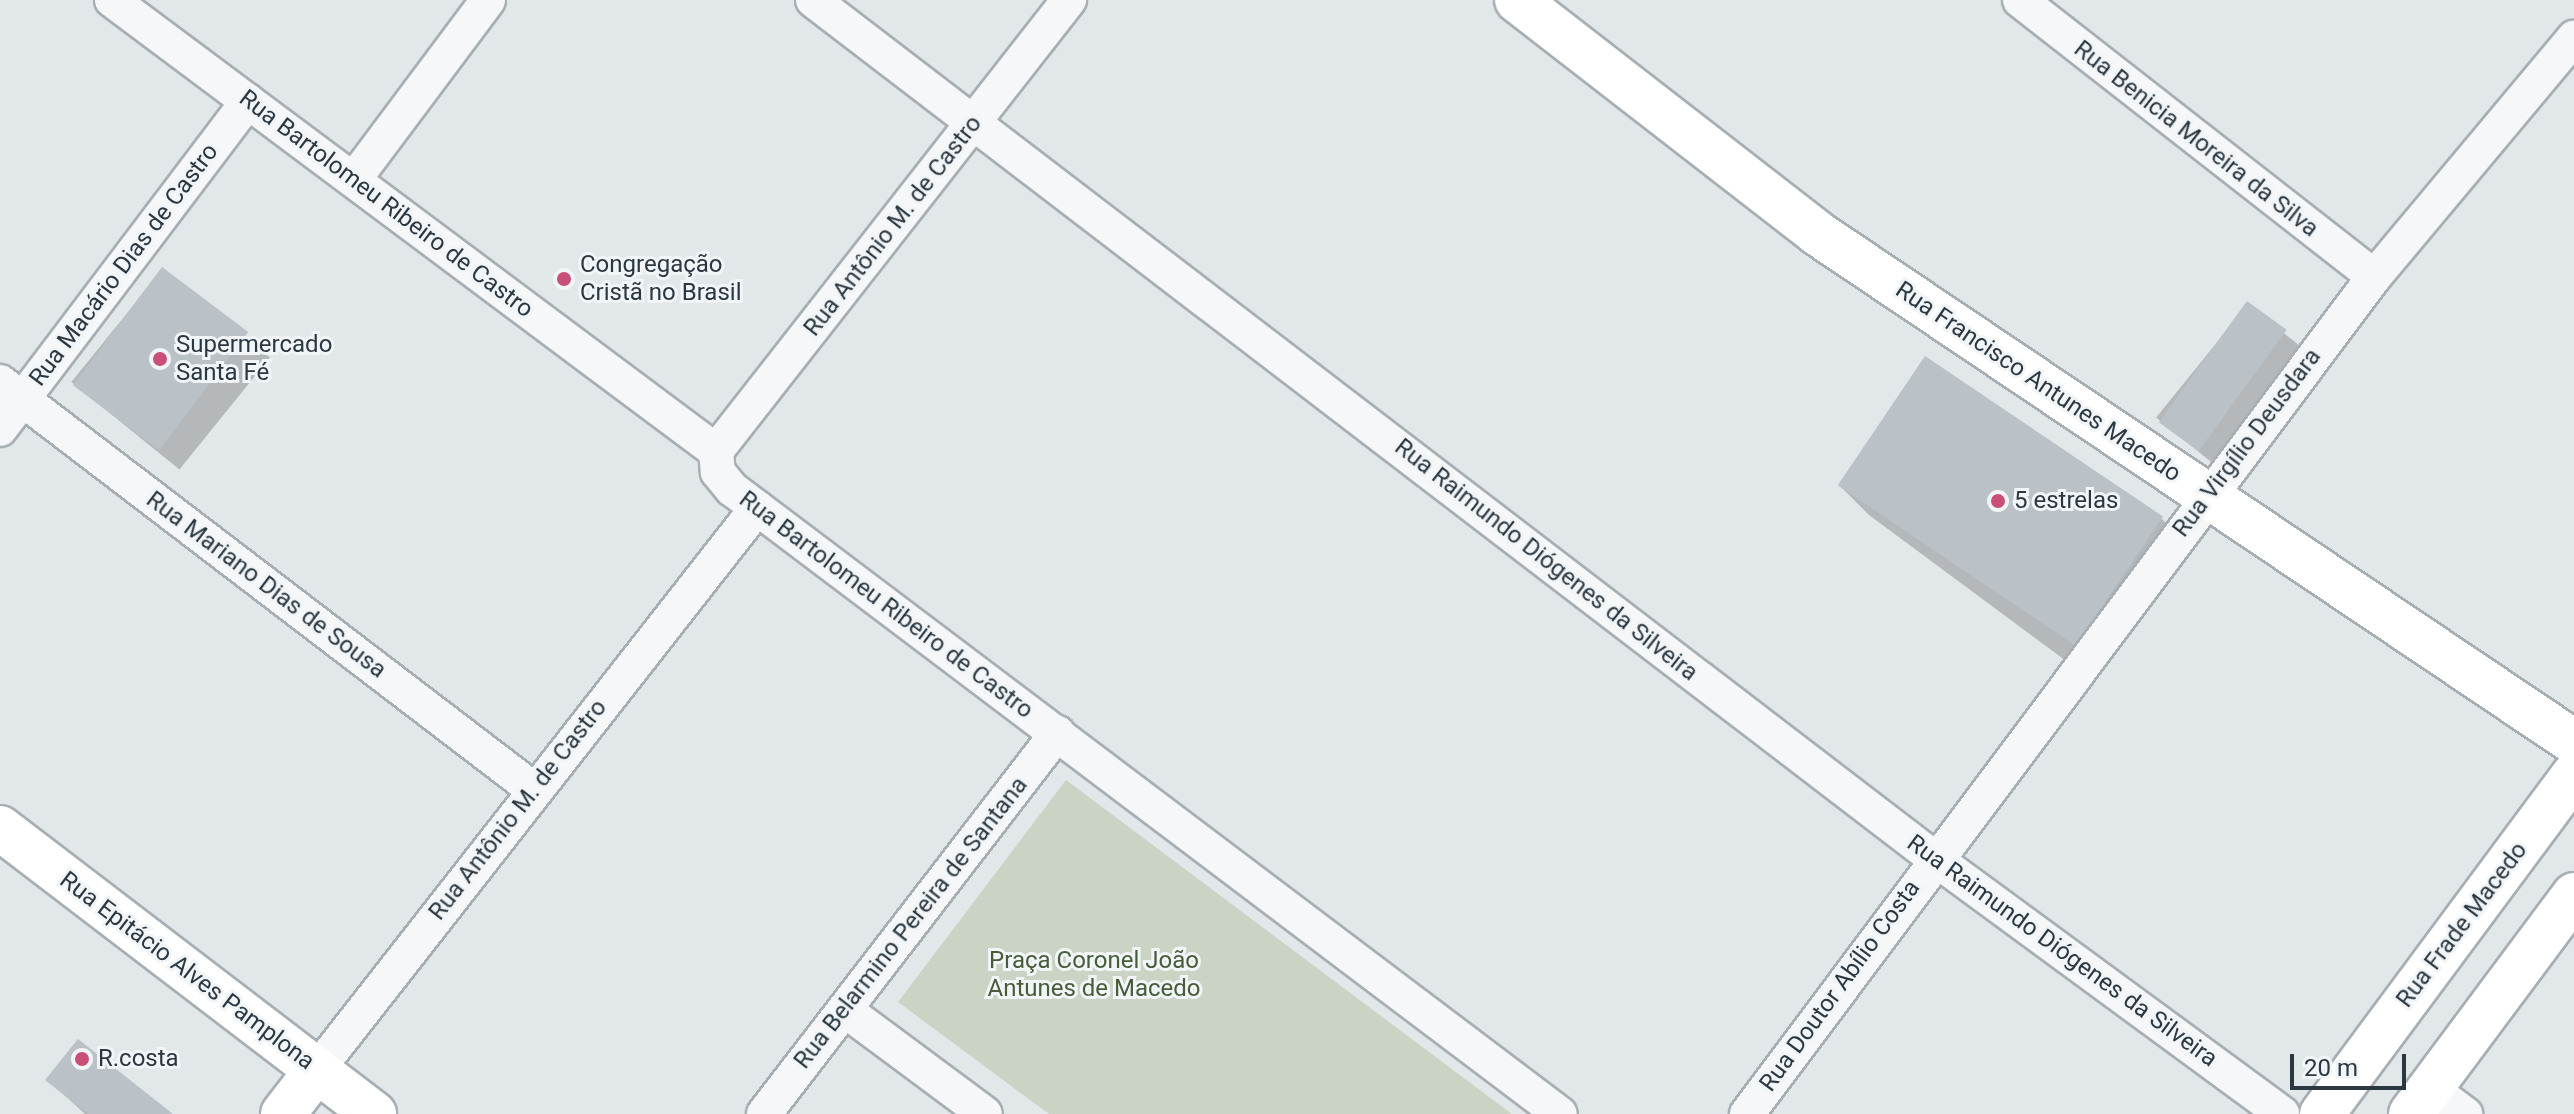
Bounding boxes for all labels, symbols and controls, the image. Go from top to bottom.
street label: Rua Benicia Moreira da Silva [2068,35,2324,243]
street label: Rua Bartolomeu Ribeiro de Castro [233,84,539,324]
street label: Rua Antônio M. de Castro [798,110,988,342]
street label: Rua Macário Dias de Castro [23,138,225,392]
place label: Congregação Cristã no Brasil [580,251,741,307]
marker: Congregação Cristã no Brasil [555,270,573,288]
street label: Rua Francisco Antunes Macedo [1890,276,2186,488]
place label: Supermercado Santa Fé [176,331,332,387]
street label: Rua Virgílio Deusdara [2167,343,2327,543]
marker: Supermercado Santa Fé [151,350,169,368]
street label: Rua Raimundo Diógenes da Silveira [1389,433,1703,687]
street label: Rua Mariano Dias de Sousa [140,485,392,685]
street label: Rua Bartolomeu Ribeiro de Castro [733,485,1039,725]
place label: 5 estrelas [2014,487,2118,515]
marker: 5 estrelas [1989,492,2007,510]
street label: Rua Antônio M. de Castro [423,694,613,926]
street label: Rua Belarmino Pereira de Santana [788,771,1034,1075]
street label: Rua Raimundo Diógenes da Silveira [1901,829,2223,1073]
street label: Rua Frade Macedo [2390,837,2534,1013]
street label: Rua Epitácio Alves Pamplona [54,866,320,1076]
street label: Rua Doutor Abílio Costa [1754,875,1926,1097]
park label: Praça Coronel João Antunes de Macedo [987,947,1201,1003]
scale bar [2294,1038,2410,1088]
place label: R.costa [98,1045,179,1073]
marker: R.costa [73,1050,91,1068]
text: 20 m [2304,1054,2358,1082]

